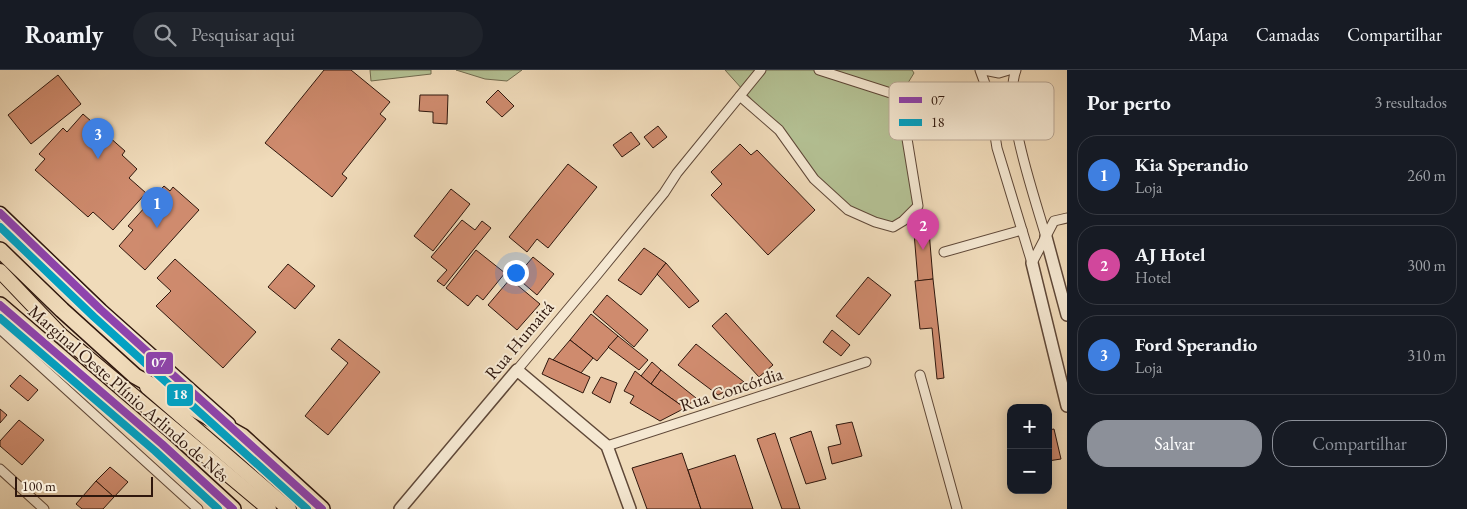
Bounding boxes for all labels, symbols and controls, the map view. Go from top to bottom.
search box [133,12,483,57]
text: Roamly [25,19,103,50]
icon: search [151,21,179,49]
text: Pesquisar aqui [191,22,295,47]
text: Mapa [1189,23,1228,46]
text: Camadas [1256,23,1319,46]
text: Compartilhar [1347,23,1442,46]
legend [889,82,1054,140]
text: Por perto [1087,89,1171,116]
text: 07 [931,91,945,109]
text: 3 resultados [1375,92,1447,113]
text: 18 [931,113,945,131]
pin: 3 [82,118,114,159]
text: Kia Sperandio [1135,152,1248,177]
text: 1 [1100,165,1108,186]
text: 260 m [1407,165,1446,186]
text: Loja [1135,177,1162,198]
pin: 1 [141,187,173,228]
pin: 2 [907,209,939,250]
text: AJ Hotel [1135,242,1205,267]
text: 2 [1100,255,1108,276]
text: 300 m [1407,255,1446,276]
your location [503,260,529,286]
text: Hotel [1135,267,1171,288]
street label: Rua Humaitá [479,295,559,384]
street label: Marginal Oeste Plínio Arlindo de Nês [24,299,234,487]
text: Ford Sperandio [1135,332,1257,357]
text: 3 [1100,345,1108,366]
text: 310 m [1407,345,1446,366]
line badge: 07 [145,351,174,375]
text: 07 [152,353,167,371]
text: Loja [1135,357,1162,378]
street label: Rua Concórdia [677,361,786,416]
line badge: 18 [166,383,194,407]
text: 18 [173,385,187,403]
map controls [1007,404,1052,494]
button: + [1007,404,1052,449]
button: Salvar [1087,420,1262,467]
button: Compartilhar [1272,420,1447,467]
button: − [1007,449,1052,494]
scale bar [15,474,152,497]
text: 100 m [22,477,56,495]

